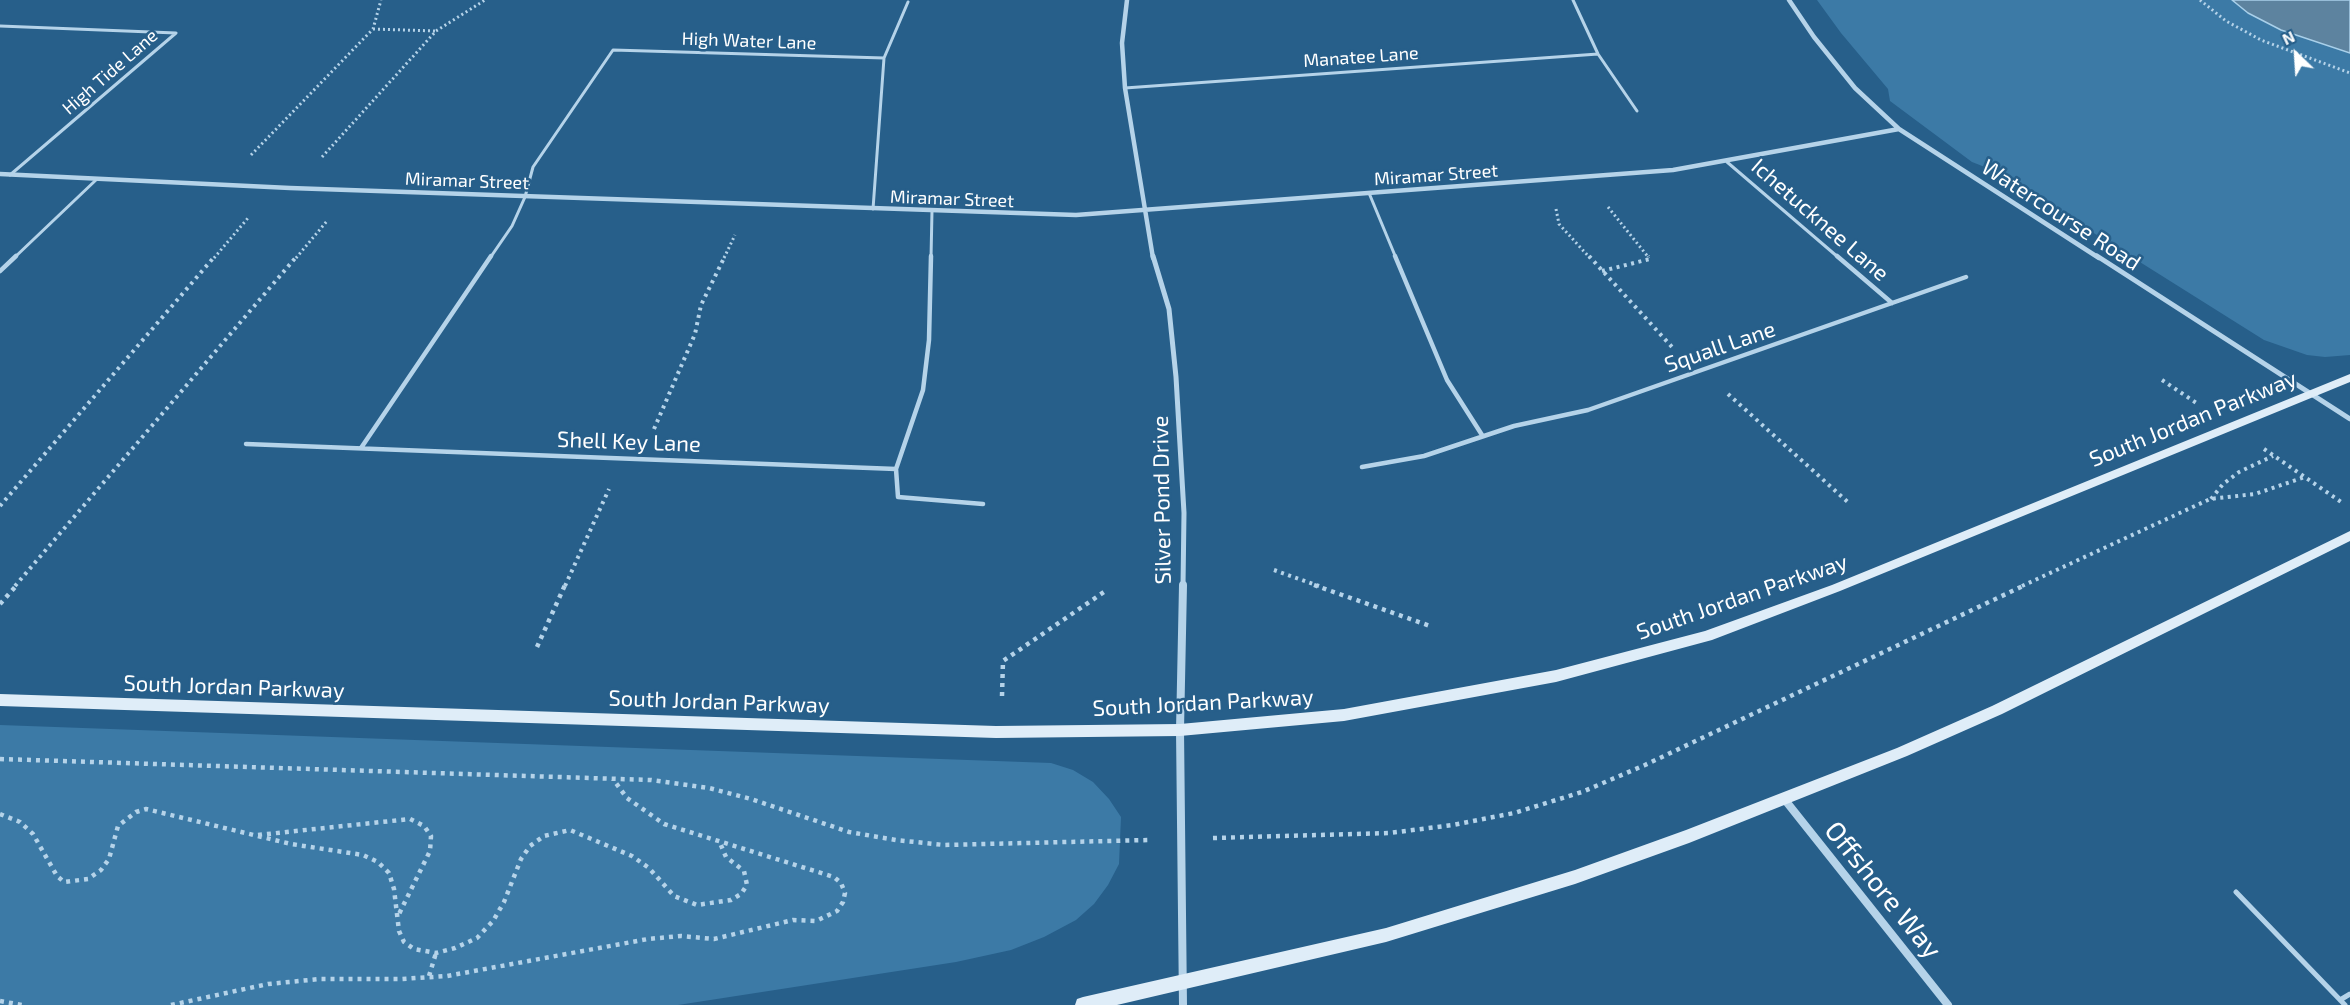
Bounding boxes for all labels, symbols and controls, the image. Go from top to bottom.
north arrow [2266,24,2326,84]
street label: High Tide Lane [58,25,162,119]
text: N [2279,26,2297,48]
street label: High Water Lane [681,28,817,54]
street label: Manatee Lane [1303,42,1419,72]
street label: Ichetucknee Lane [1746,153,1894,287]
street label: Watercourse Road [1976,154,2146,276]
street label: Miramar Street [1373,160,1499,190]
street label: Miramar Street [405,168,529,194]
street label: Miramar Street [890,186,1014,212]
street label: Squall Lane [1661,316,1779,378]
street label: South Jordan Parkway [2086,365,2300,473]
street label: Silver Pond Drive [1147,415,1177,585]
street label: Shell Key Lane [557,426,701,458]
street label: South Jordan Parkway [1633,549,1851,645]
street label: South Jordan Parkway [123,670,345,704]
street label: South Jordan Parkway [1092,684,1314,722]
street label: South Jordan Parkway [608,685,830,719]
street label: Offshore Way [1818,815,1948,965]

